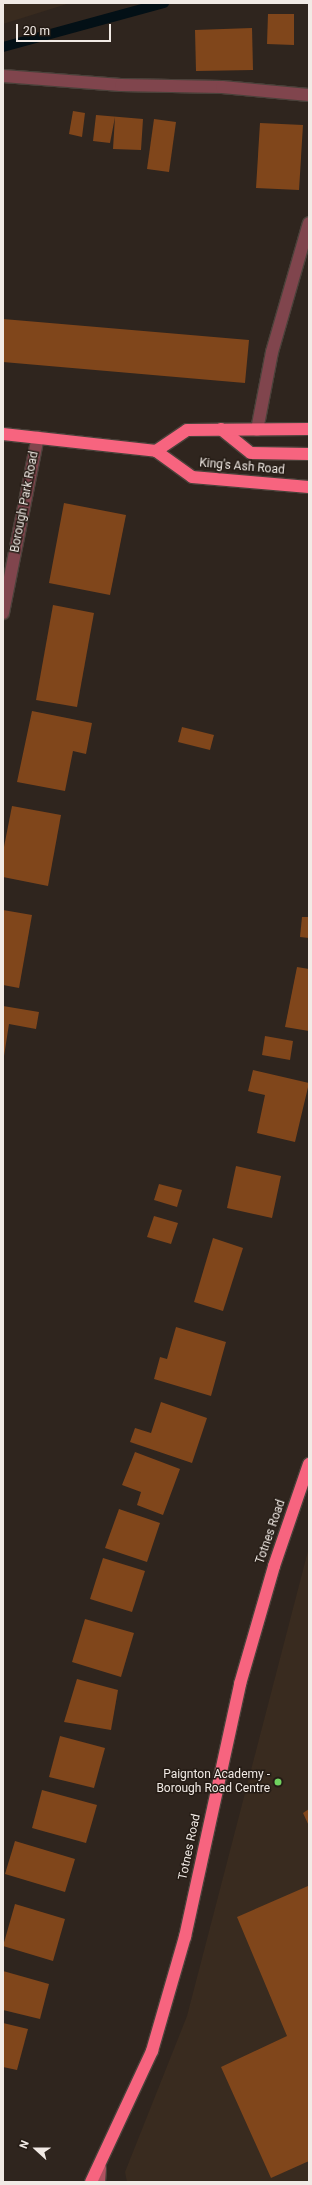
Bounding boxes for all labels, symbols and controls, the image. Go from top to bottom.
scale bar [18,16,113,42]
text: 20 m [23,24,50,38]
street label: Borough Park Road [8,450,42,554]
street label: King's Ash Road [199,456,285,478]
street label: Totnes Road [253,1498,289,1566]
place label: Paignton Academy - Borough Road Centre [156,1768,270,1796]
marker: Paignton Academy - Borough Road Centre [273,1777,283,1787]
street label: Totnes Road [176,1813,204,1881]
north arrow [16,2129,56,2169]
text: N [17,2139,32,2150]

